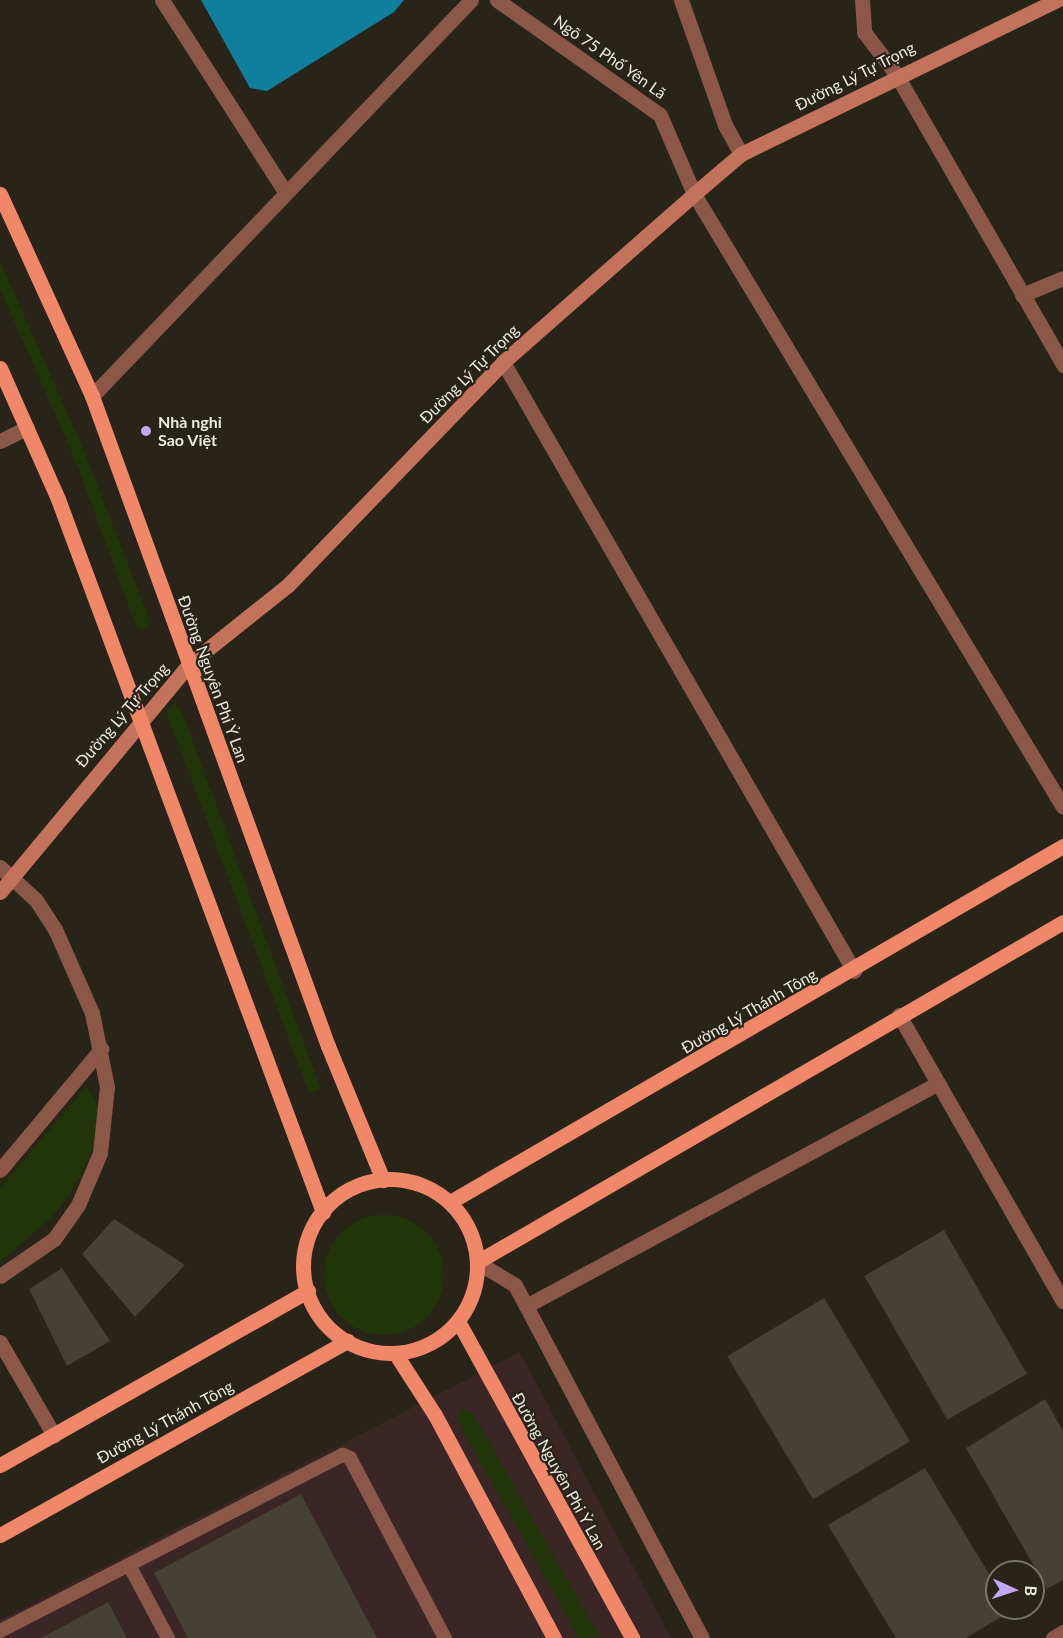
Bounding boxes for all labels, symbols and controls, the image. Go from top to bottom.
street label: Ngõ 75 Phố Yên Lã [550,11,670,103]
street label: Đường Lý Tự Trọng [791,37,919,115]
street label: Đường Lý Tự Trọng [415,320,523,428]
place label: Nhà nghỉ Sao Việt [158,412,222,450]
marker: Nhà nghỉ Sao Việt [139,424,153,438]
street label: Đường Nguyên Phi Ỷ Lan [174,592,252,766]
street label: Đường Lý Tự Trọng [71,658,173,772]
street label: Đường Lý Thánh Tông [677,964,821,1058]
street label: Đường Lý Thánh Tông [93,1376,237,1468]
street label: Đường Nguyên Phi Ỷ Lan [508,1389,610,1553]
north arrow [985,1560,1045,1620]
text: B [1022,1585,1041,1597]

